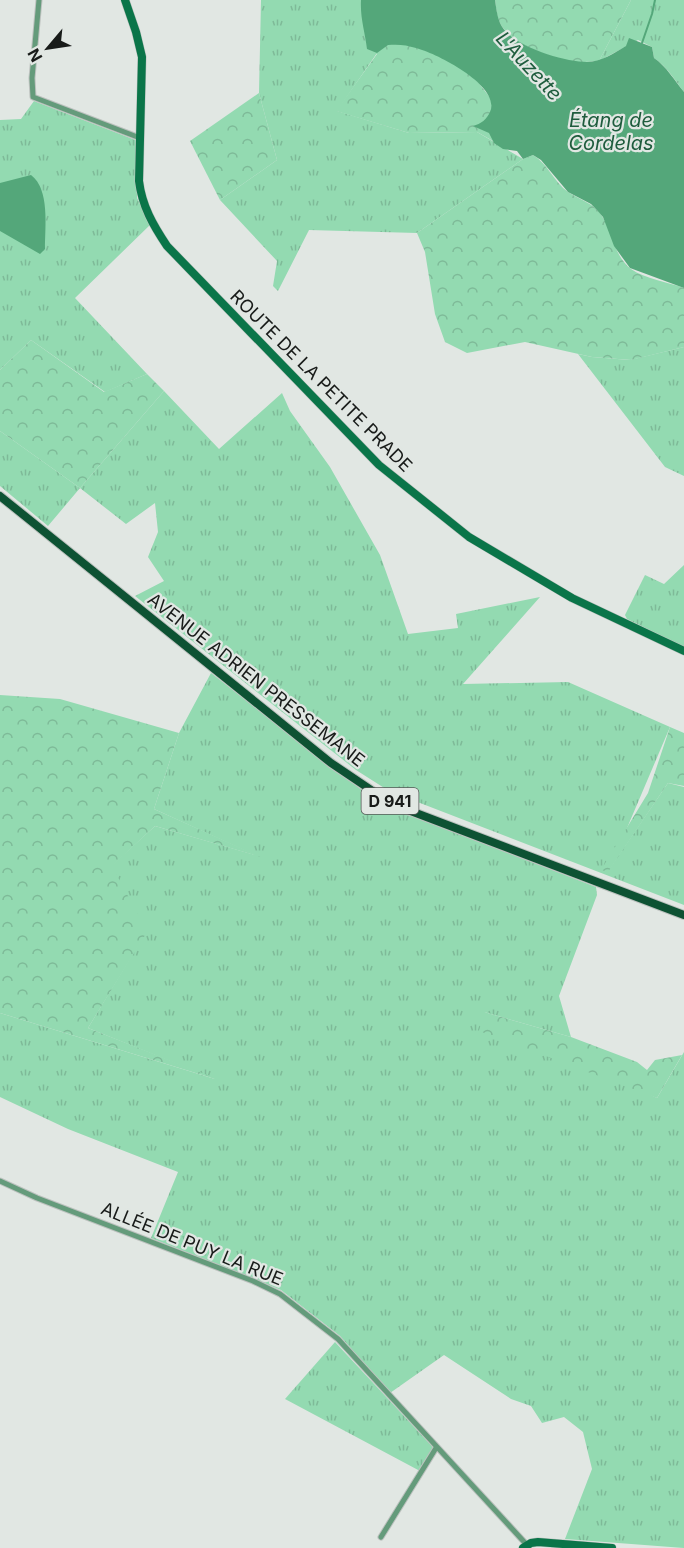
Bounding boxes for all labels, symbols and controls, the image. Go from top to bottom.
north arrow [18,18,78,78]
water label: L'Auzette [491,26,567,106]
text: N [23,45,47,65]
water label: Étang de Cordelas [568,108,654,155]
street label: ROUTE DE LA PETITE PRADE [226,285,417,476]
street label: AVENUE ADRIEN PRESSEMANE [144,588,369,771]
road number: D 941 [362,788,418,814]
street label: ALLÉE DE PUY LA RUE [98,1197,286,1290]

